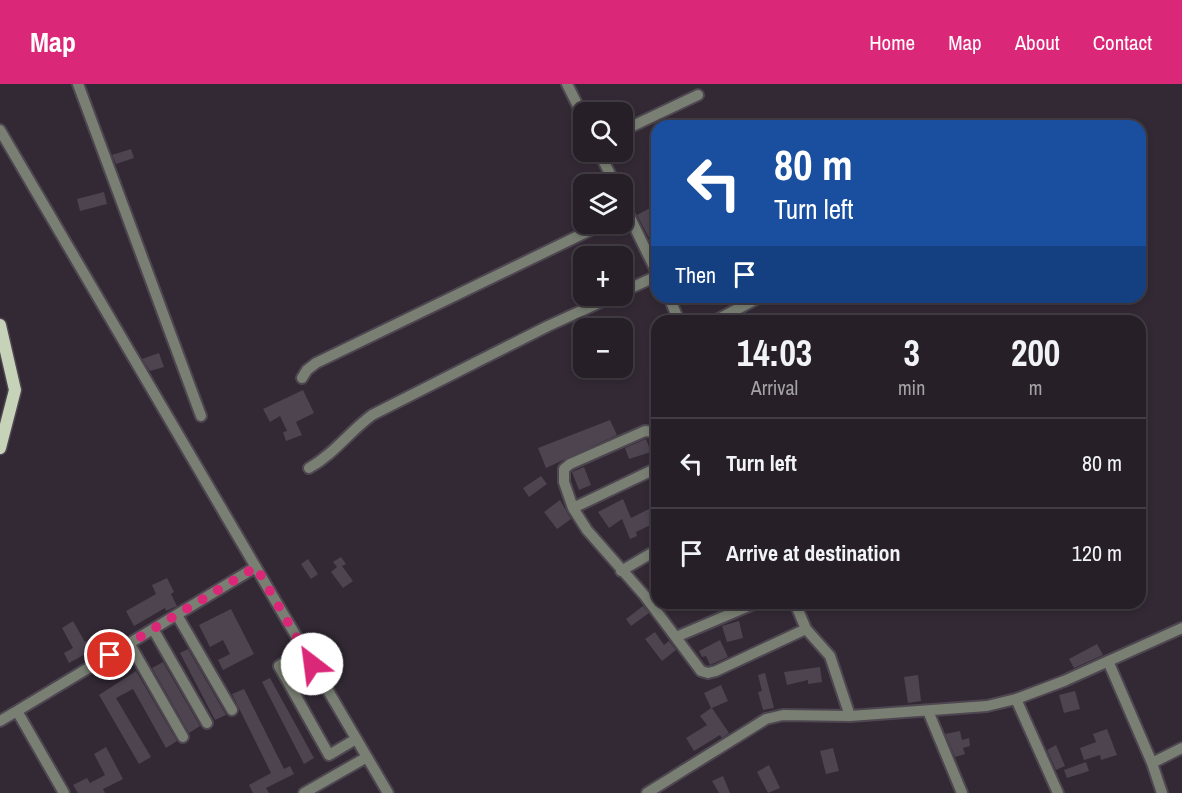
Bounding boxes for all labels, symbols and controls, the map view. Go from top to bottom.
text: Map [30,23,76,61]
text: Home [869,28,915,57]
text: Map [948,28,982,57]
text: About [1015,28,1060,57]
text: Contact [1093,28,1152,57]
map controls [573,102,633,378]
button: search [573,102,633,162]
text: 80 m [774,137,853,193]
icon: left [675,144,753,222]
button: layers [573,174,633,234]
text: Turn left [774,191,853,227]
button: + [573,246,633,306]
icon: arrive [728,258,761,291]
text: Then [675,260,716,290]
button: − [573,318,633,378]
text: 14:03 [737,329,812,377]
text: 3 [903,329,920,377]
text: 200 [1011,329,1060,377]
text: Arrival [751,374,798,401]
text: min [898,374,925,401]
text: m [1029,374,1042,401]
icon: left [675,447,708,480]
text: Turn left [726,448,797,478]
text: 80 m [1082,448,1122,478]
icon: arrive [675,537,708,570]
text: Arrive at destination [726,538,900,568]
text: 120 m [1072,538,1122,568]
pin [84,629,135,680]
position arrow [280,632,344,696]
icon: arrive [93,638,126,671]

